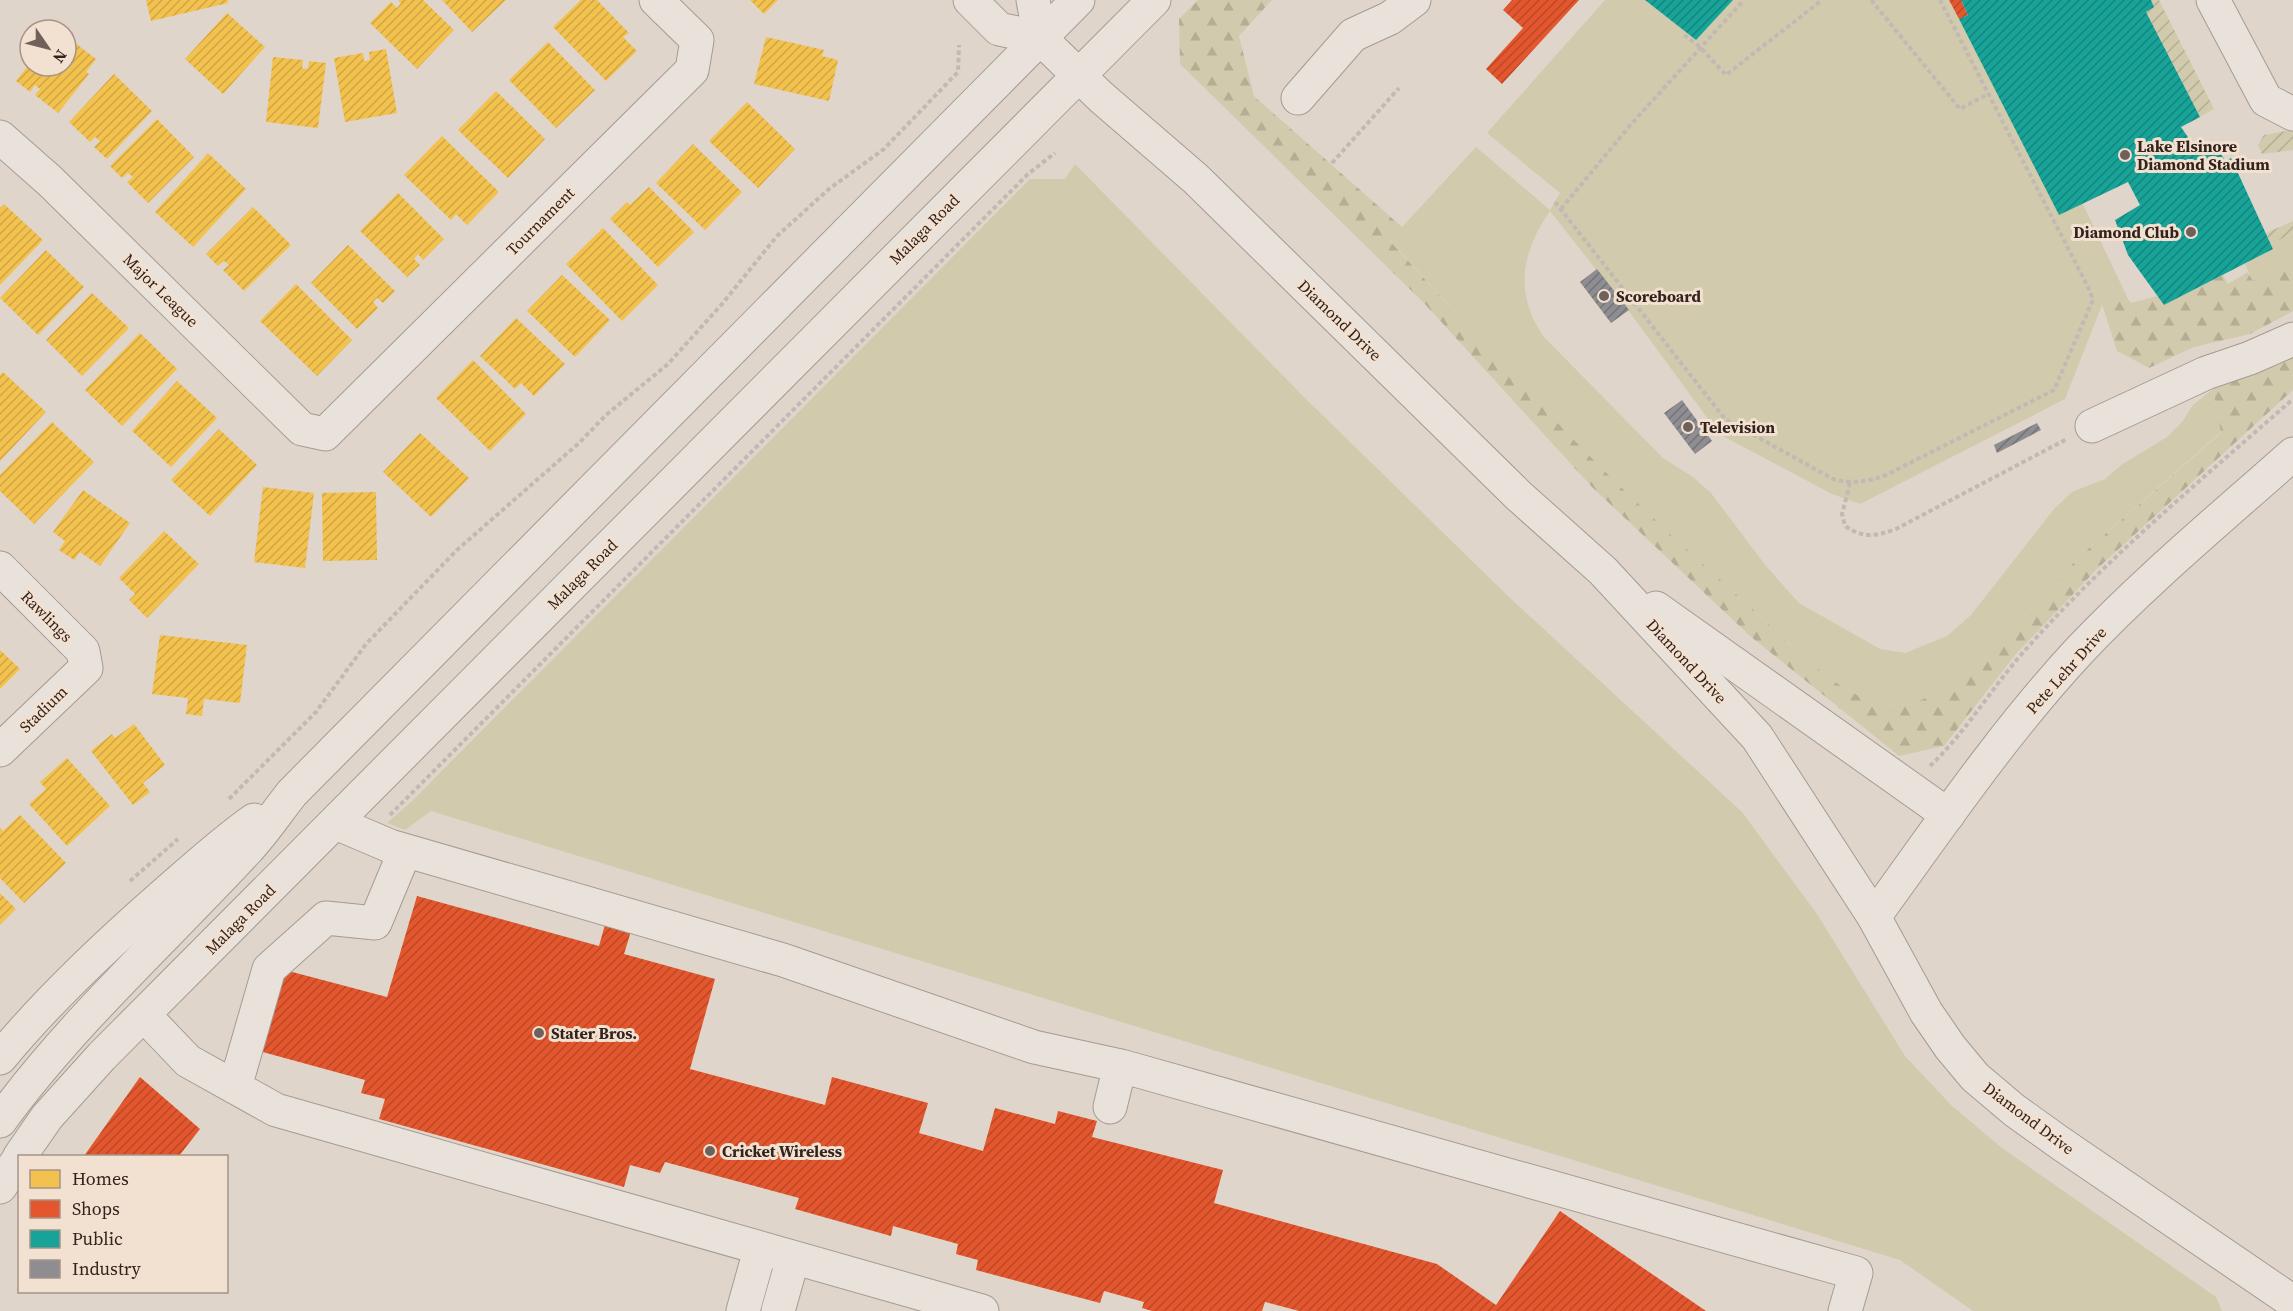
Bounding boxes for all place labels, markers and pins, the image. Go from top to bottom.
place label: Lake Elsinore Diamond Stadium [2137,135,2270,175]
marker: Lake Elsinore Diamond Stadium [2118,148,2132,162]
place label: Diamond Club [2073,221,2179,243]
marker: Diamond Club [2184,225,2198,239]
place label: Scoreboard [1616,285,1701,307]
marker: Scoreboard [1597,289,1611,303]
place label: Television [1700,416,1775,438]
marker: Television [1681,420,1695,434]
place label: Stater Bros. [551,1022,637,1044]
marker: Stater Bros. [532,1026,546,1040]
place label: Cricket Wireless [722,1140,842,1162]
marker: Cricket Wireless [703,1144,717,1158]

